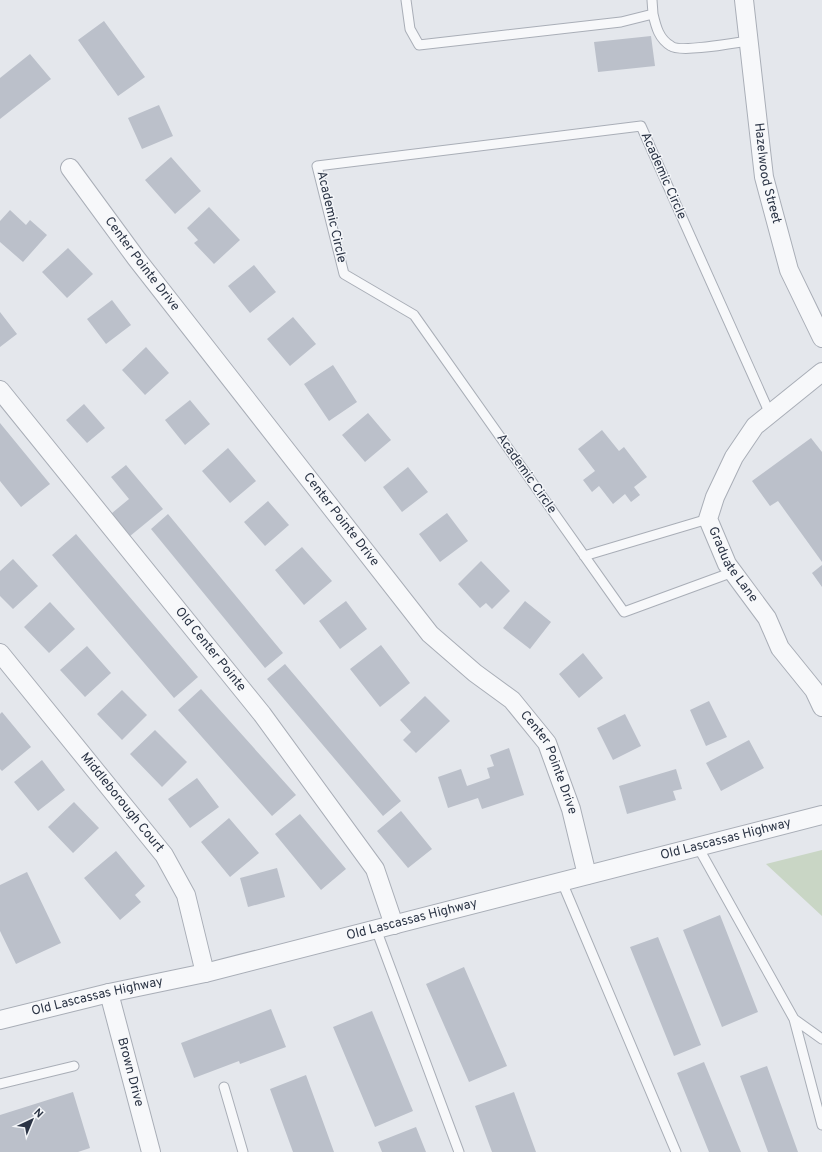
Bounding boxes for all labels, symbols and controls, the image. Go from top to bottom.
street label: Hazelwood Street [750,122,784,226]
street label: Academic Circle [637,130,689,222]
street label: Academic Circle [313,170,349,264]
street label: Center Pointe Drive [101,214,183,315]
street label: Academic Circle [493,431,559,517]
street label: Center Pointe Drive [299,470,382,570]
street label: Graduate Lane [704,524,761,606]
street label: Old Center Pointe [171,604,249,695]
street label: Center Pointe Drive [516,708,580,816]
street label: Middleborough Court [76,750,167,856]
street label: Old Lascassas Highway [659,815,793,864]
street label: Old Lascassas Highway [345,896,479,944]
street label: Old Lascassas Highway [30,974,165,1020]
street label: Brown Drive [113,1036,147,1109]
north arrow [12,1100,52,1140]
text: N [31,1106,46,1121]

